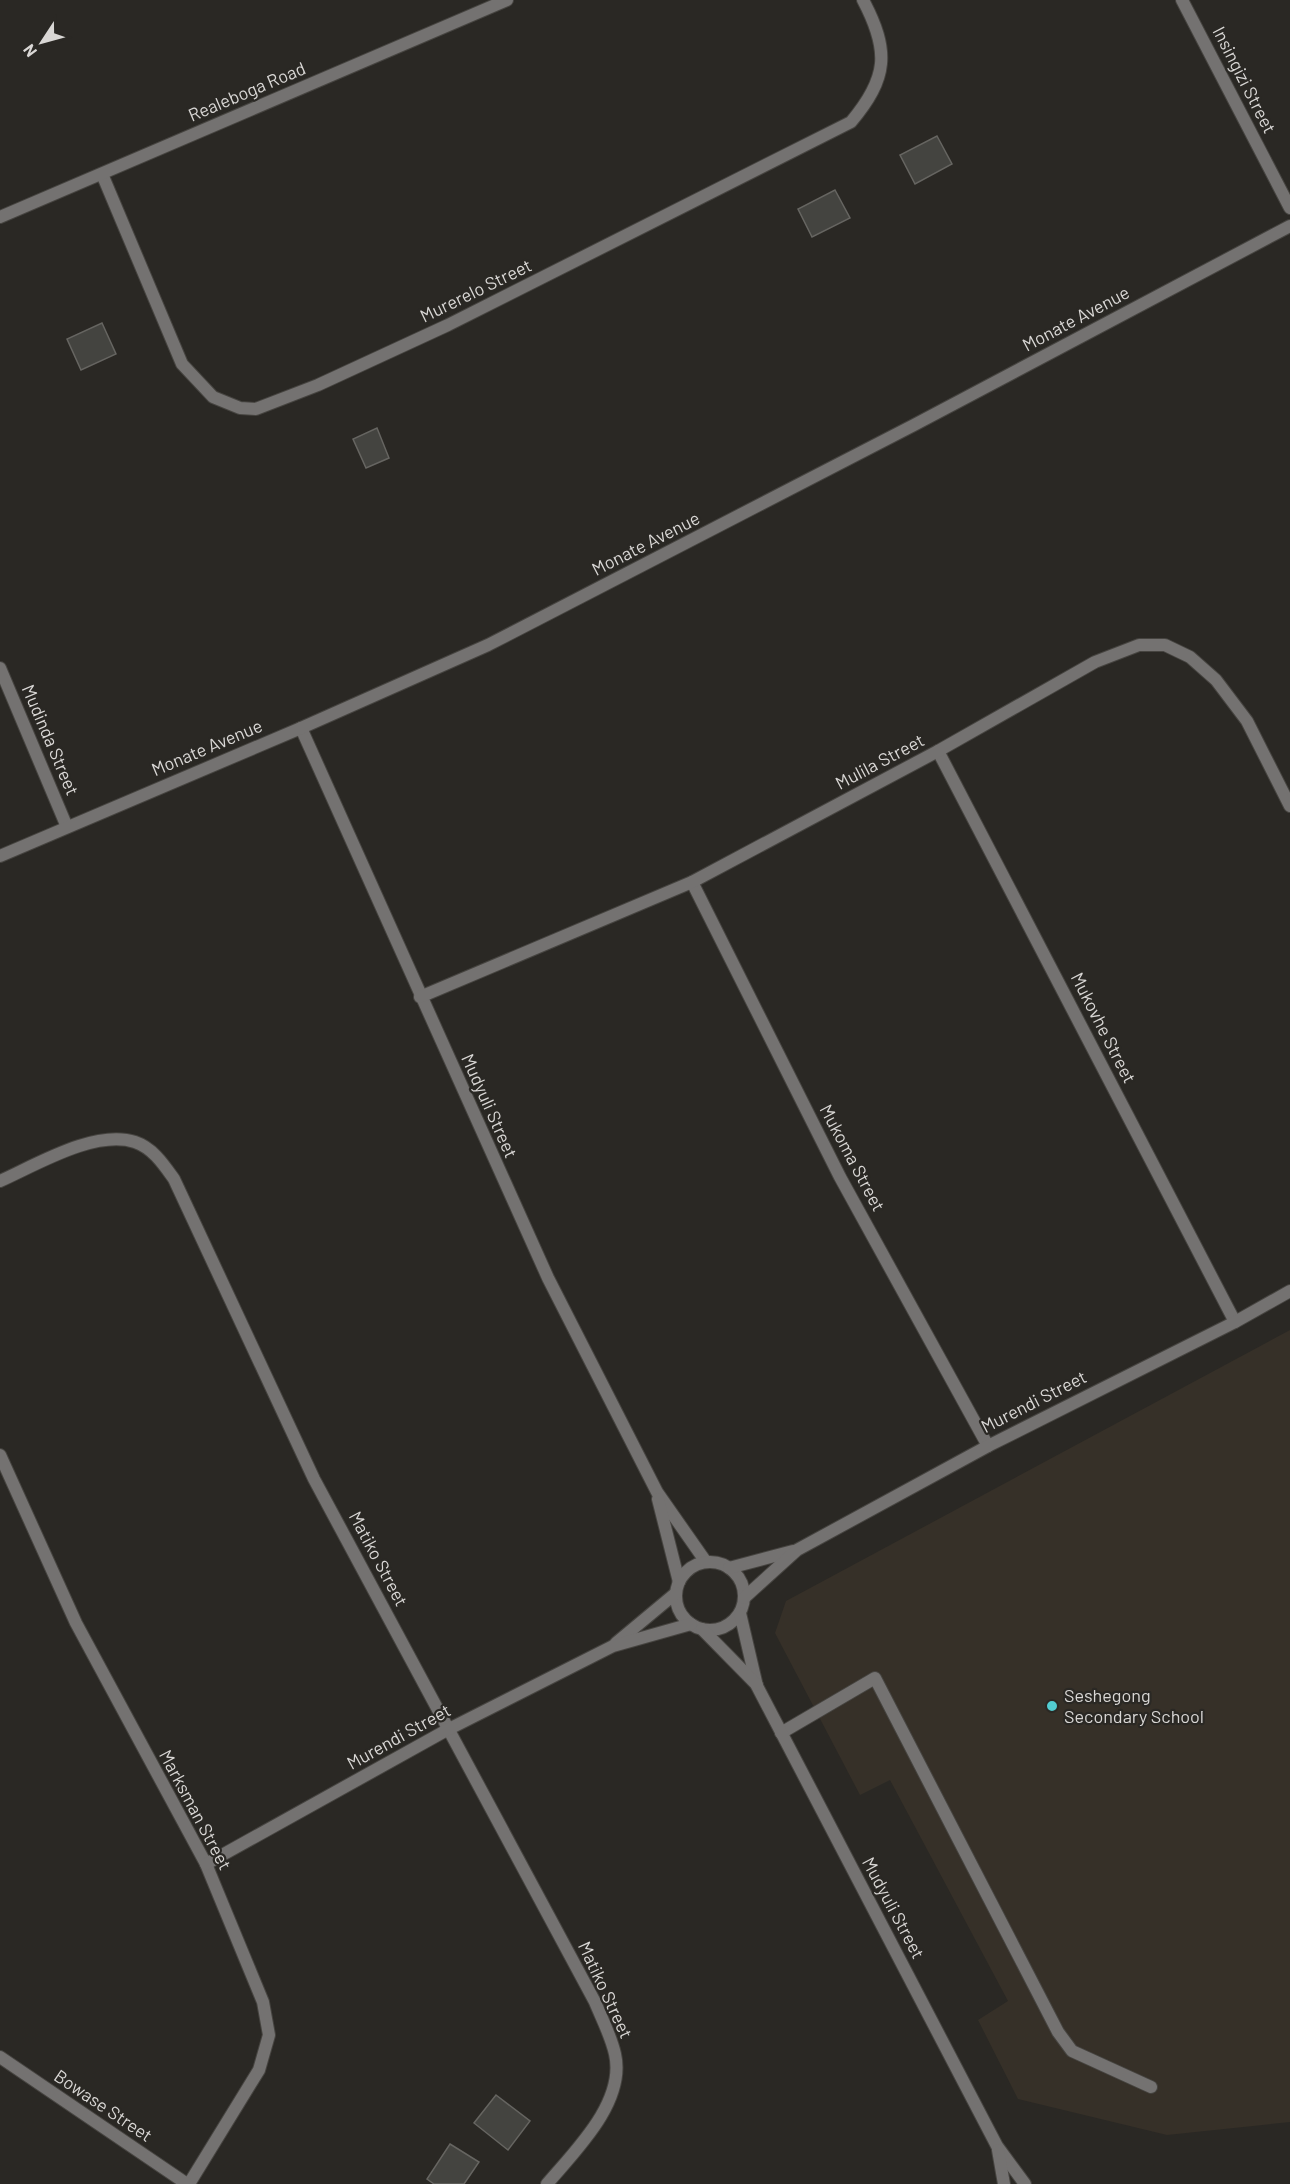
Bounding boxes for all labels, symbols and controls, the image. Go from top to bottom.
north arrow [12,12,72,72]
street label: Insingizi Street [1209,22,1281,137]
text: N [19,41,40,61]
street label: Realeboga Road [185,57,309,126]
street label: Murerelo Street [416,254,535,327]
street label: Monate Avenue [1018,281,1133,356]
street label: Monate Avenue [588,506,703,580]
street label: Mudinda Street [18,681,84,798]
street label: Monate Avenue [148,714,265,780]
street label: Mulila Street [831,729,928,794]
street label: Mukovhe Street [1067,969,1141,1086]
street label: Mudyuli Street [457,1050,523,1161]
street label: Mukoma Street [816,1100,890,1215]
street label: Murendi Street [977,1365,1090,1437]
street label: Matiko Street [345,1507,413,1610]
place label: Seshegong Secondary School [1064,1684,1204,1727]
street label: Murendi Street [343,1699,454,1774]
marker: Seshegong Secondary School [1045,1699,1059,1713]
street label: Marksman Street [155,1746,237,1873]
street label: Mudyuli Street [858,1853,930,1962]
street label: Matiko Street [574,1938,638,2042]
street label: Bowase Street [50,2064,157,2146]

